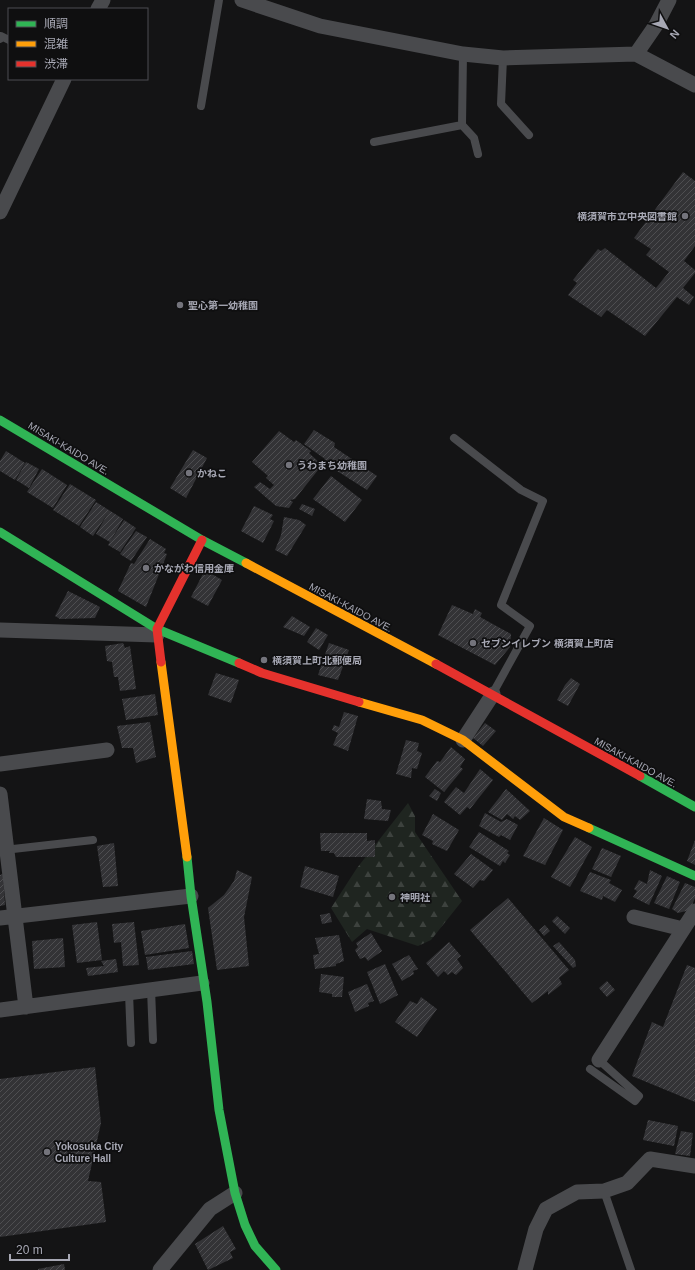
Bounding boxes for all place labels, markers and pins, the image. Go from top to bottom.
place label: 横須賀市立中央図書館 [577,211,677,222]
marker: 横須賀市立中央図書館 [680,211,690,221]
marker: 聖心第一幼稚園 [175,300,185,310]
place label: 聖心第一幼稚園 [188,300,258,311]
marker: うわまち幼稚園 [284,460,294,470]
place label: うわまち幼稚園 [297,460,367,471]
marker: かねこ [184,468,194,478]
place label: かねこ [197,468,227,479]
marker: かながわ信用金庫 [141,563,151,573]
place label: かながわ信用金庫 [154,563,234,574]
marker: セブンイレブン 横須賀上町店 [468,638,478,648]
place label: セブンイレブン 横須賀上町店 [481,638,614,649]
marker: 横須賀上町北郵便局 [259,655,269,665]
place label: 横須賀上町北郵便局 [272,655,362,666]
marker: 神明社 [387,892,397,902]
place label: 神明社 [400,892,431,903]
place label: Yokosuka City Culture Hall [55,1141,124,1164]
marker: Yokosuka City Culture Hall [42,1147,52,1157]

